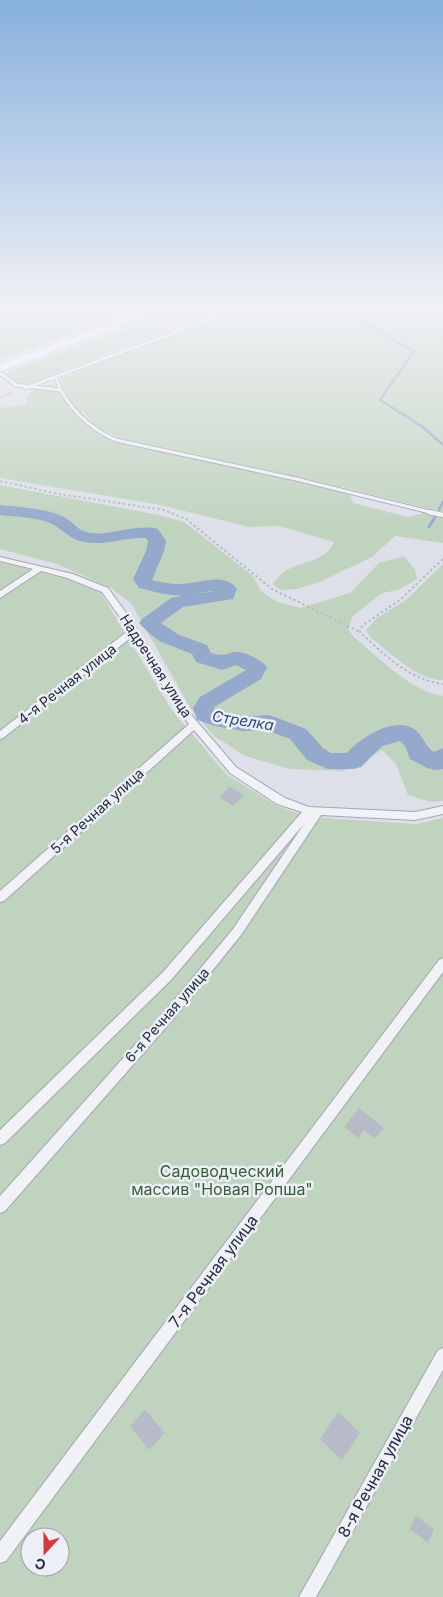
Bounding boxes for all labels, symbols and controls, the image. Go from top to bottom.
street label: Надречная улица [117,611,196,721]
street label: 4-я Речная улица [14,640,119,727]
water label: Стрелка [211,706,275,735]
street label: 5-я Речная улица [47,764,147,857]
street label: 6-я Речная улица [121,964,212,1065]
park label: Садоводческий массив "Новая Ропша" [131,1161,313,1199]
street label: 7-я Речная улица [164,1211,262,1331]
street label: 8-я Речная улица [333,1411,417,1541]
north arrow [20,1527,70,1577]
text: С [32,1555,48,1574]

